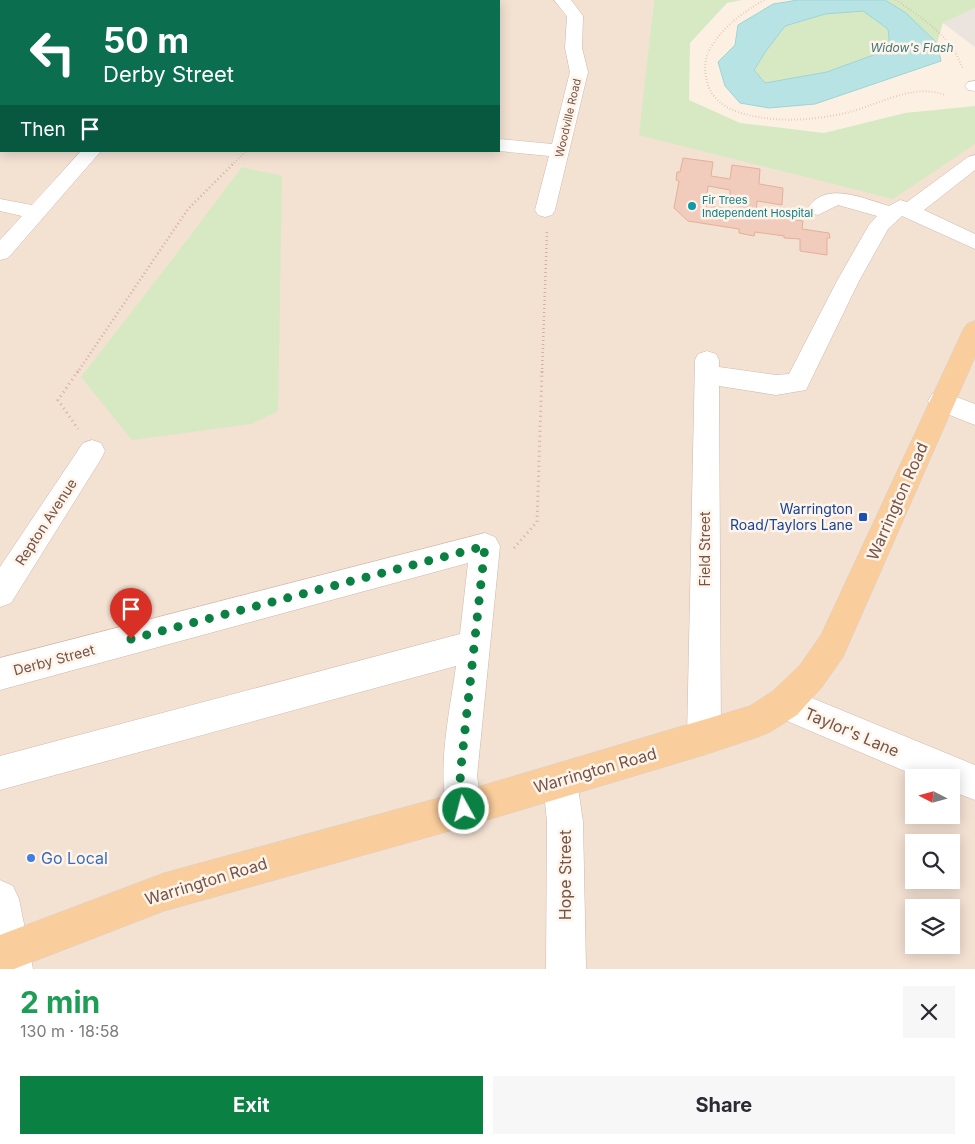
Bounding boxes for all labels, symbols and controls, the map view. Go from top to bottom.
text: 50 m [103,19,189,61]
icon: left [20,20,85,85]
water label: Widow's Flash [871,40,953,55]
text: Derby Street [103,61,234,87]
street label: Woodville Road [552,77,584,159]
icon: arrive [76,115,104,143]
text: Then [20,118,66,141]
place label: Fir Trees Independent Hospital [702,193,813,220]
marker: Fir Trees Independent Hospital [686,200,698,212]
street label: Warrington Road [862,439,932,563]
street label: Repton Avenue [11,475,80,568]
place label: Warrington Road/Taylors Lane [730,500,853,533]
street label: Field Street [696,511,713,587]
marker: Warrington Road/Taylors Lane [857,511,869,523]
pin [110,588,152,639]
icon: arrive [117,595,145,623]
street label: Derby Street [11,640,97,679]
street label: Taylor's Lane [802,703,902,761]
street label: Warrington Road [531,743,659,797]
north arrow [905,769,960,824]
map controls [905,769,960,954]
position arrow [437,782,489,834]
street label: Hope Street [555,830,575,920]
button: search [905,834,960,889]
place label: Go Local [41,848,108,868]
marker: Go Local [25,852,37,864]
street label: Warrington Road [142,853,270,909]
button: layers [905,899,960,954]
text: 2 min [20,984,100,1020]
button: close [903,986,955,1038]
text: 130 m · 18:58 [20,1021,119,1041]
button: Exit [20,1076,483,1134]
button: Share [493,1076,955,1134]

